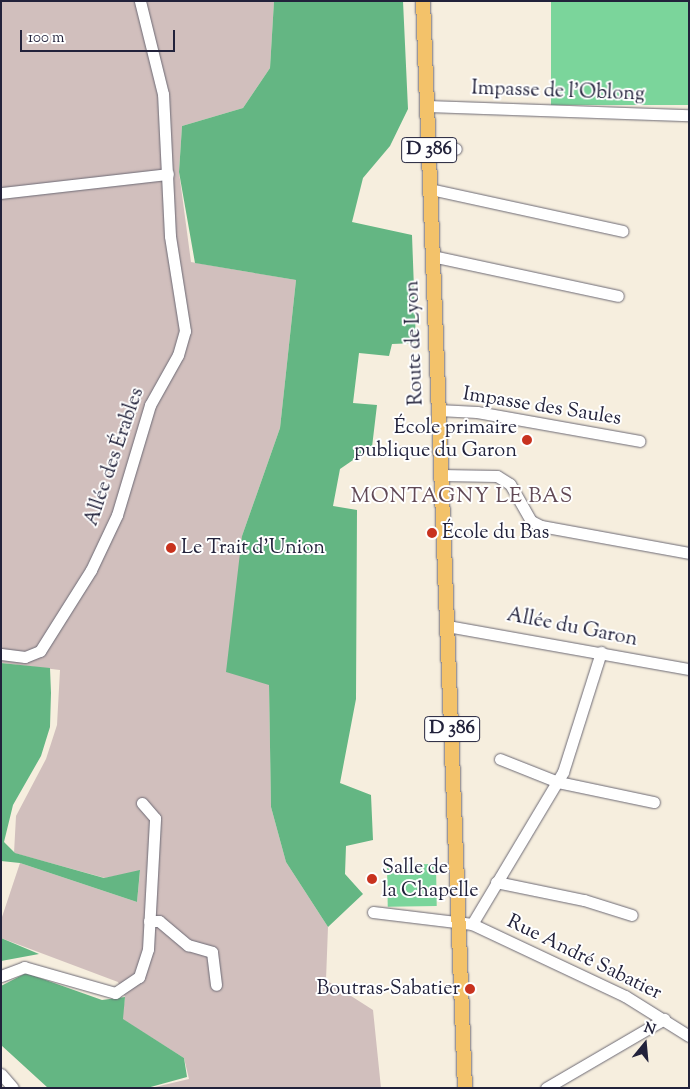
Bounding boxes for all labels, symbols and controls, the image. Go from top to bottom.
scale bar [22,20,178,52]
text: 100 m [28,28,64,49]
street label: Impasse de l'Oblong [471,77,645,107]
road number: D 386 [400,134,458,166]
street label: Route de Lyon [401,280,429,406]
street label: Impasse des Saules [461,383,623,431]
street label: Allée des Érables [80,385,150,529]
place label: École primaire publique du Garon [354,416,517,463]
marker: École primaire publique du Garon [521,434,533,446]
district label: MONTAGNY LE BAS [349,484,575,510]
place label: École du Bas [442,521,549,545]
marker: École du Bas [426,527,438,539]
place label: Le Trait d'Union [181,536,325,560]
marker: Le Trait d'Union [165,542,177,554]
street label: Allée du Garon [505,604,639,652]
road number: D 386 [423,712,481,746]
place label: Salle de la Chapelle [382,856,479,903]
marker: Salle de la Chapelle [366,873,378,885]
street label: Rue André Sabatier [503,910,665,1006]
place label: Boutras-Sabatier [317,977,460,1001]
marker: Boutras-Sabatier [464,983,476,995]
text: N [641,1018,658,1041]
north arrow [620,1019,670,1069]

